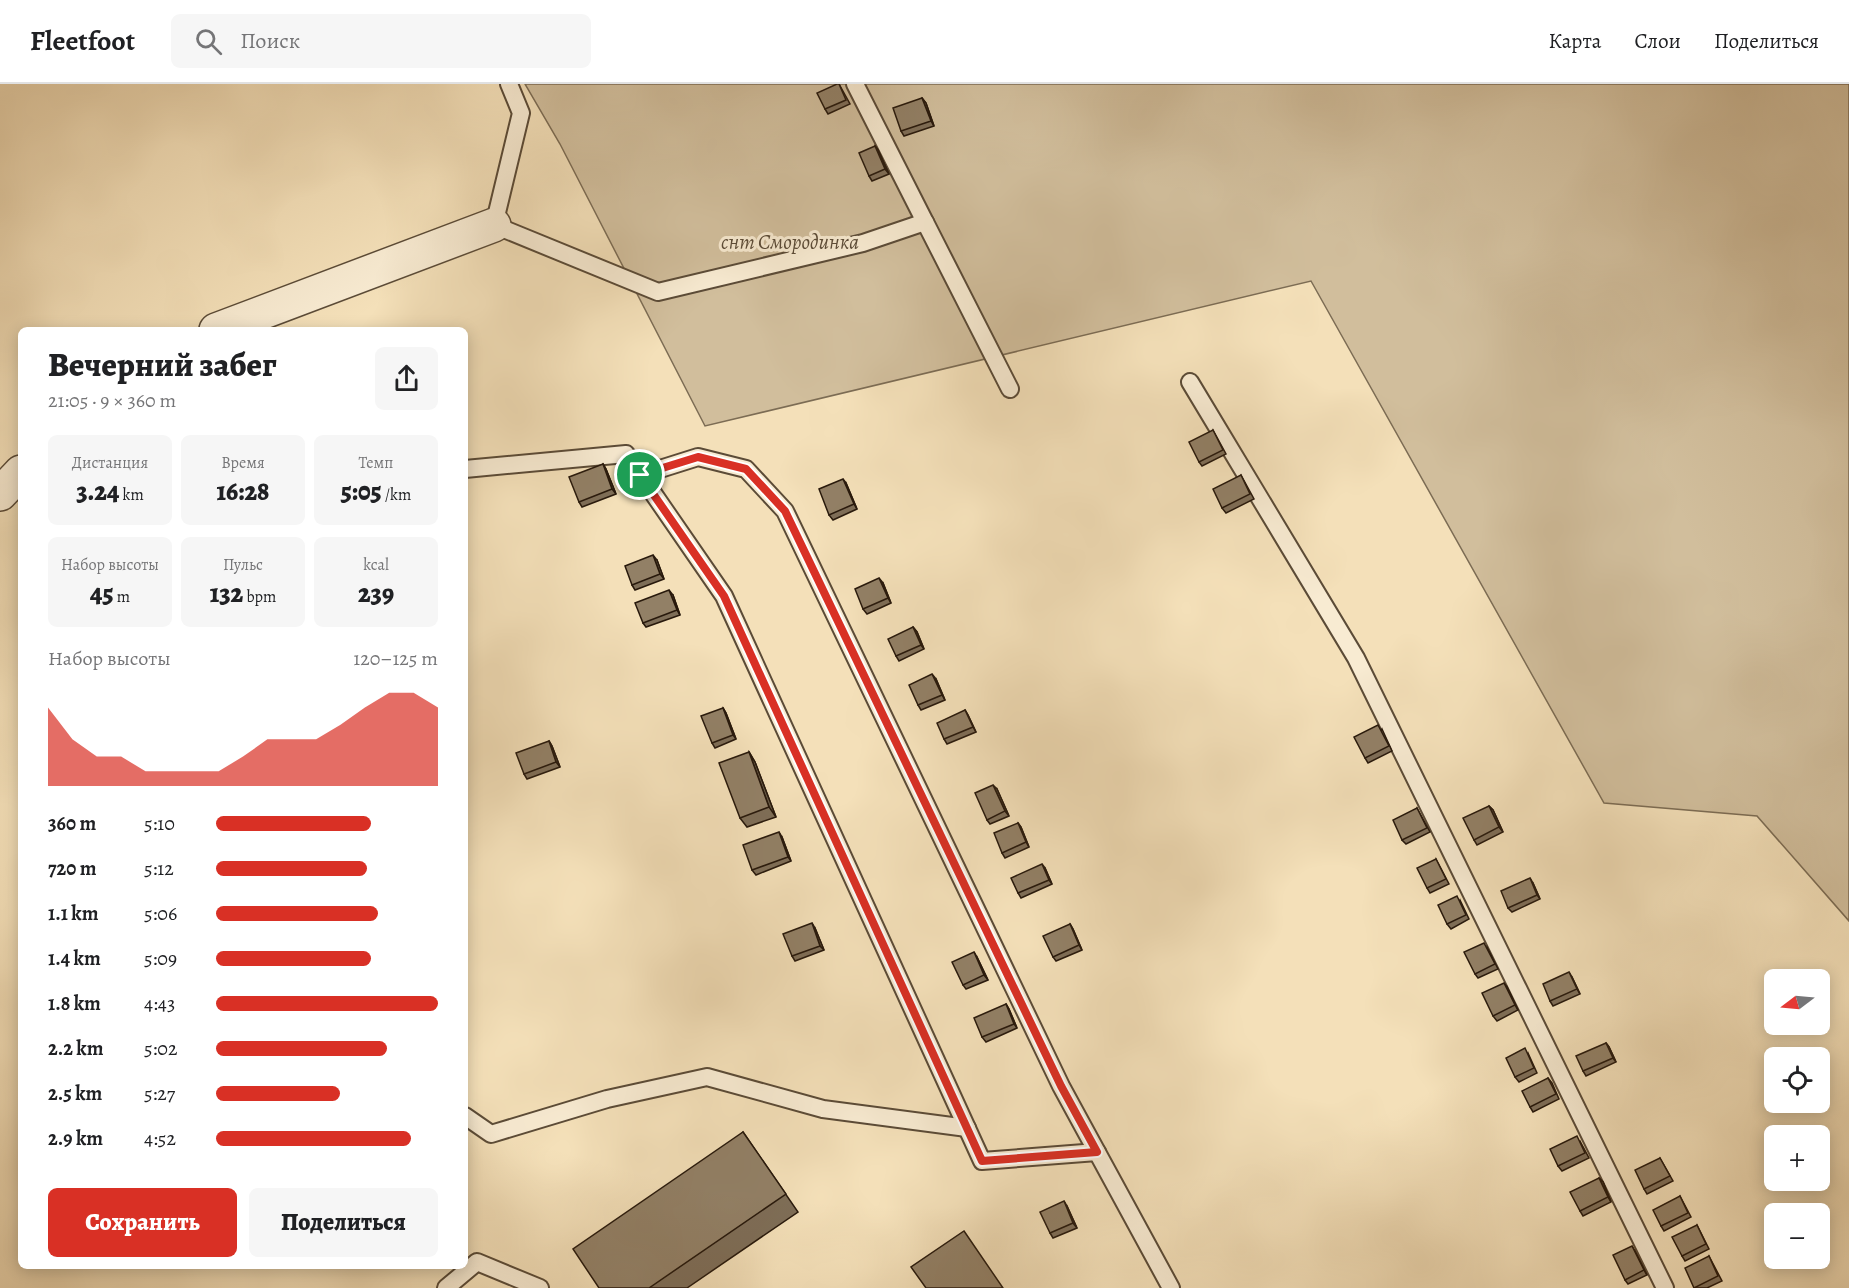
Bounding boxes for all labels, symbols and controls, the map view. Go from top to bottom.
search box [171,14,591,68]
text: Fleetfoot [30,22,135,60]
icon: search [192,25,225,58]
text: Поиск [240,26,300,56]
text: Карта [1548,27,1601,55]
text: Слои [1634,27,1681,55]
text: Поделиться [1714,27,1819,55]
park label: снт Смородинка [721,228,859,256]
text: Вечерний забег [48,342,277,387]
button: share [375,347,438,410]
text: 21:05 · 9 × 360 m [48,387,176,414]
pin [614,449,665,500]
text: Дистанция [72,452,148,474]
text: Время [221,452,265,474]
text: Темп [359,452,393,474]
icon: arrive [623,458,656,491]
text: 3.24 [76,474,119,509]
text: 16:28 [216,474,270,509]
text: 5:05 [341,474,382,509]
text: km [119,484,144,506]
text: /km [382,484,411,506]
text: Набор высоты [61,554,159,576]
text: Пульс [223,554,263,576]
text: kcal [363,554,389,576]
text: 45 [90,576,114,611]
text: 132 [210,576,243,611]
text: 239 [358,576,394,611]
text: m [114,586,130,608]
text: bpm [243,586,276,608]
text: Набор высоты [48,645,171,672]
text: 120–125 m [353,645,438,672]
text: 360 m [48,810,96,837]
text: 5:10 [144,810,175,837]
text: 720 m [48,855,97,882]
text: 5:12 [144,855,174,882]
text: 1.1 km [48,900,98,927]
text: 5:06 [144,900,177,927]
text: 1.4 km [48,945,101,972]
text: 5:09 [144,945,177,972]
north arrow [1764,969,1830,1035]
map controls [1764,969,1830,1269]
text: 1.8 km [48,990,101,1017]
text: 4:43 [144,990,175,1017]
text: 2.2 km [48,1035,103,1062]
text: 5:02 [144,1035,178,1062]
button: locate [1764,1047,1830,1113]
text: 2.5 km [48,1080,102,1107]
text: 5:27 [144,1080,175,1107]
text: 2.9 km [48,1125,103,1152]
text: 4:52 [144,1125,176,1152]
button: + [1764,1125,1830,1191]
button: Сохранить [48,1188,237,1257]
button: Поделиться [249,1188,438,1257]
button: − [1764,1203,1830,1269]

